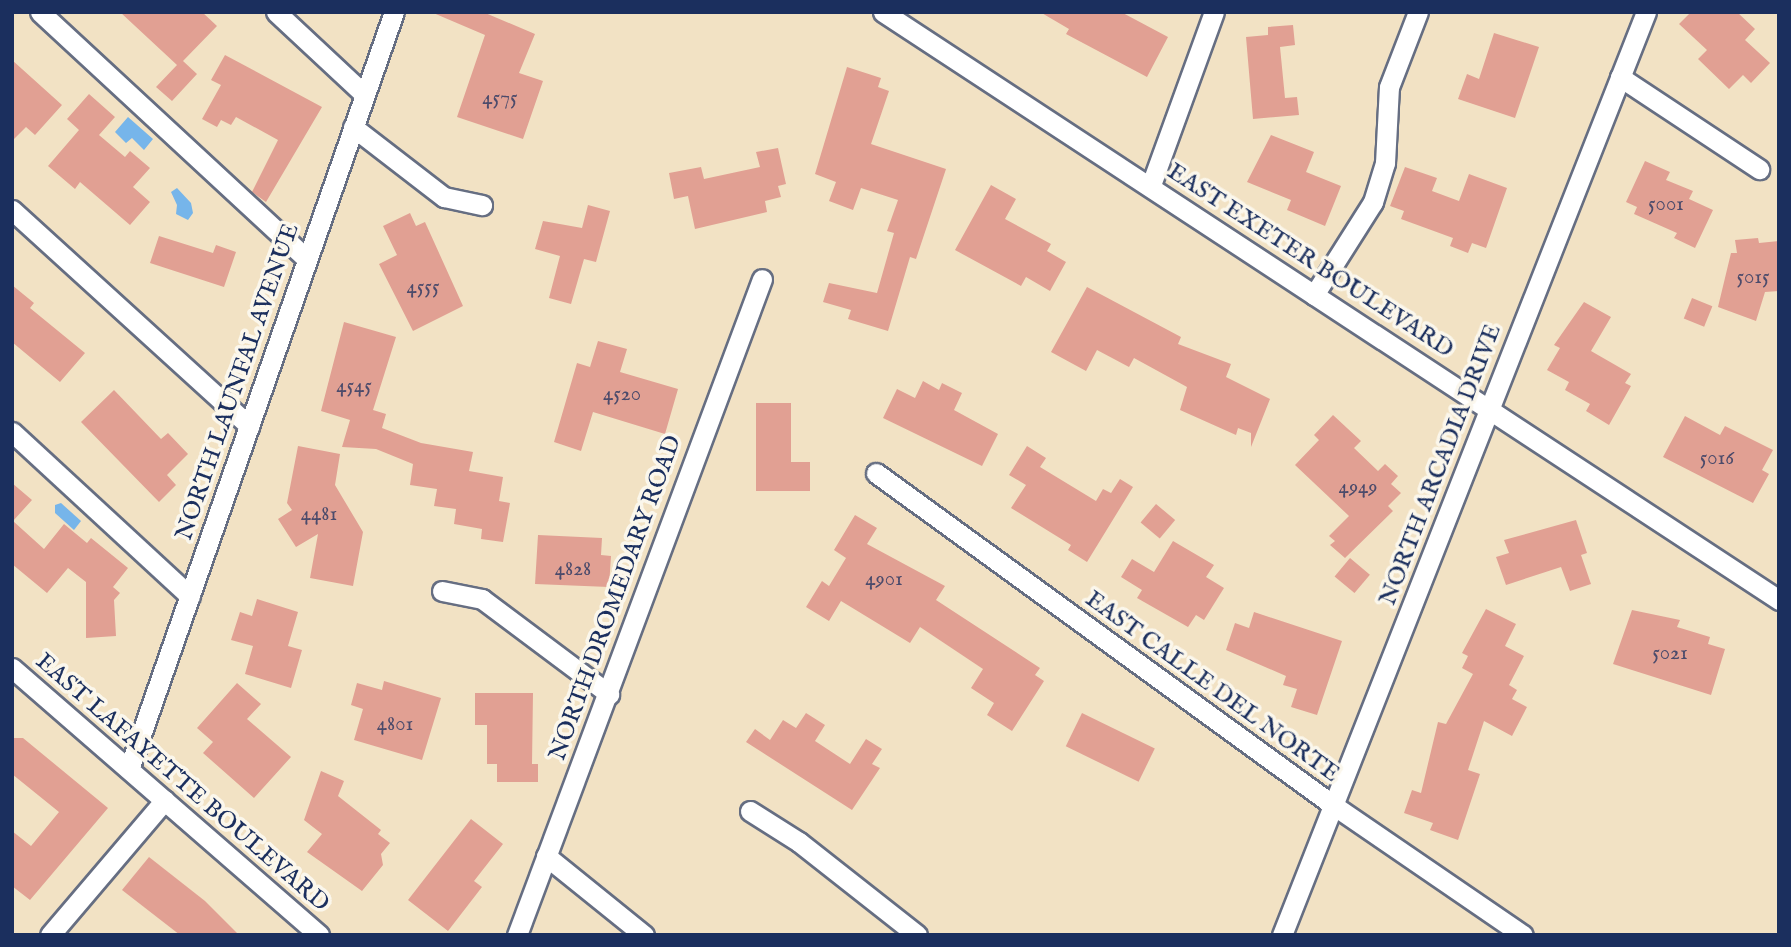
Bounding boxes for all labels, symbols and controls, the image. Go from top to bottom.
house number: 4575 [482,86,518,112]
street label: EAST EXETER BOULEVARD [1161,158,1459,364]
house number: 5001 [1648,192,1684,218]
street label: NORTH LAUNFAL AVENUE [170,220,306,544]
house number: 5015 [1736,265,1770,291]
house number: 4555 [406,275,440,301]
street label: NORTH ARCADIA DRIVE [1374,320,1508,610]
house number: 4545 [336,374,372,400]
house number: 4520 [603,382,641,408]
street label: NORTH DROMEDARY ROAD [544,432,688,764]
house number: 5016 [1700,446,1734,472]
house number: 4949 [1339,475,1377,501]
house number: 4481 [301,502,337,528]
house number: 4828 [555,557,591,583]
house number: 4901 [865,567,903,593]
street label: EAST CALLE DEL NORTE [1079,585,1345,789]
house number: 5021 [1652,641,1688,667]
street label: EAST LAFAYETTE BOULEVARD [29,648,335,918]
house number: 4801 [377,712,413,738]

